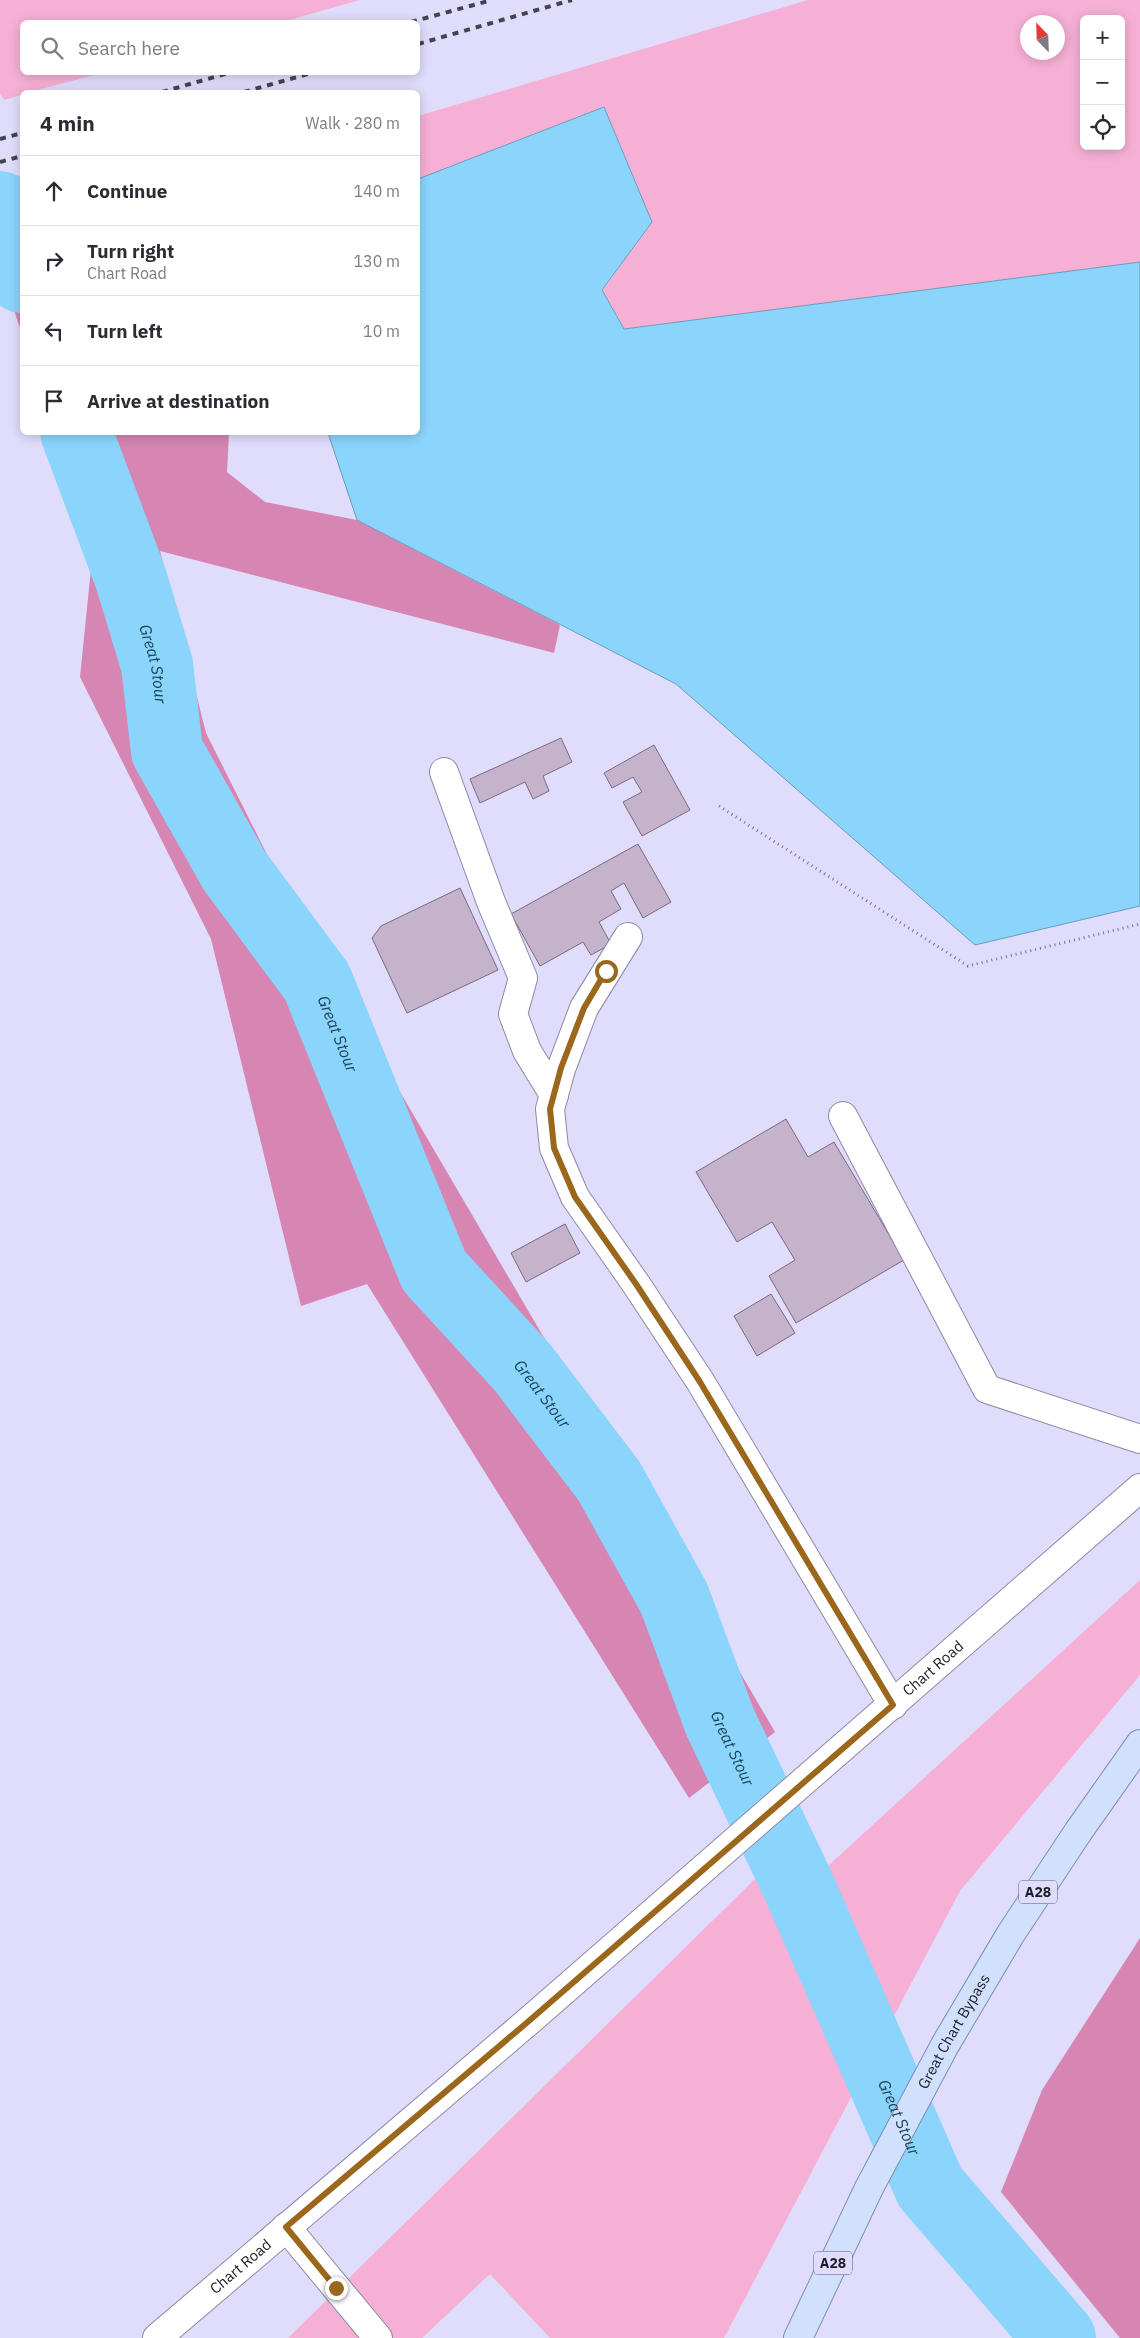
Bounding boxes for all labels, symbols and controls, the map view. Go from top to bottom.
north arrow [1020,15,1065,60]
map controls [1080,15,1125,150]
button: + [1080,15,1125,60]
search box [20,20,420,75]
icon: search [38,34,66,62]
text: Search here [78,36,180,60]
button: − [1080,60,1125,105]
button: locate [1080,105,1125,150]
text: 4 min [40,109,95,137]
text: Walk · 280 m [305,113,400,133]
icon: ahead [40,177,68,205]
text: Continue [87,179,167,203]
text: 140 m [353,181,400,201]
text: Turn right [87,239,174,263]
icon: right [40,247,68,275]
text: 130 m [353,251,400,271]
text: Chart Road [87,263,167,283]
icon: left [40,317,68,345]
text: Turn left [87,319,163,343]
text: 10 m [363,321,400,341]
icon: arrive [40,387,68,415]
text: Arrive at destination [87,389,270,413]
water label: Great Stour [135,622,172,706]
route start [595,960,618,983]
water label: Great Stour [313,992,363,1076]
water label: Great Stour [510,1355,576,1433]
street label: Chart Road [898,1636,967,1700]
water label: Great Stour [707,1708,760,1790]
road number: A28 [1019,1880,1057,1904]
street label: Great Chart Bypass [913,1970,994,2092]
water label: Great Stour [874,2076,925,2159]
street label: Chart Road [206,2235,275,2298]
road number: A28 [814,2252,852,2274]
route end [325,2277,348,2300]

